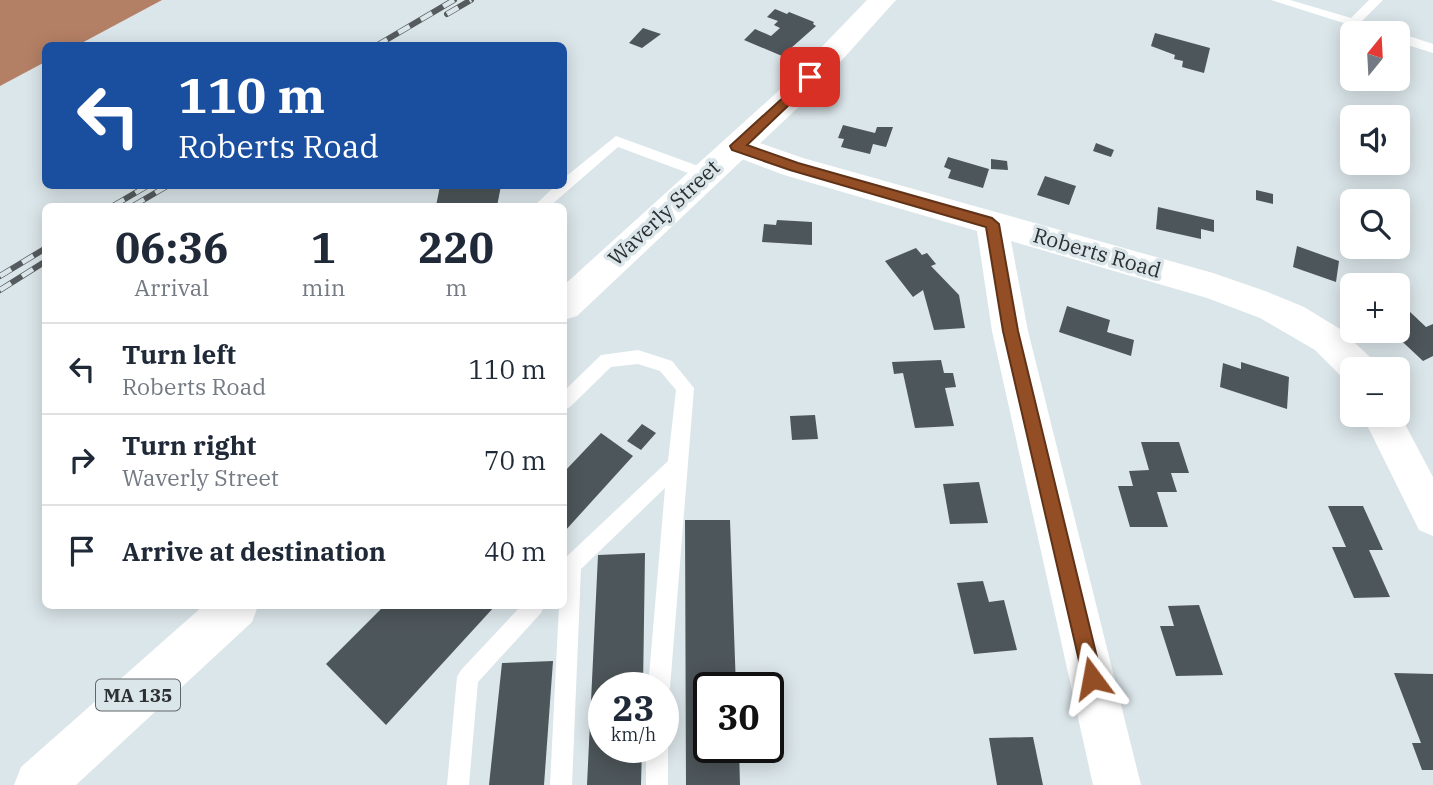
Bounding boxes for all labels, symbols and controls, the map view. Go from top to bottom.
north arrow [1340,21,1410,91]
map controls [1340,21,1410,427]
pin [780,47,840,107]
icon: arrive [791,58,829,96]
text: 110 m [178,63,325,126]
icon: left [63,70,154,161]
button: sound [1340,105,1410,175]
text: Roberts Road [178,125,379,167]
street label: Waverly Street [601,153,725,271]
button: search [1340,189,1410,259]
text: 06:36 [115,220,229,275]
text: 1 [311,220,336,275]
text: 220 [418,220,494,275]
street label: Roberts Road [1030,220,1165,284]
text: Arrival [134,272,209,302]
text: min [302,272,345,302]
text: m [445,272,467,302]
button: + [1340,273,1410,343]
text: Turn left [122,337,236,371]
icon: left [63,350,101,388]
text: 110 m [468,352,546,386]
button: − [1340,357,1410,427]
text: Roberts Road [122,371,266,401]
text: Turn right [122,428,256,462]
icon: right [63,441,101,479]
text: 70 m [484,443,546,477]
text: Waverly Street [122,462,279,492]
icon: arrive [63,532,101,570]
text: Arrive at destination [122,534,386,568]
text: 40 m [484,534,546,568]
position arrow [1055,641,1129,715]
speed limit sign: 30 [693,672,784,763]
road number: MA 135 [96,680,180,710]
text: 23 [612,685,655,731]
text: km/h [611,723,656,746]

